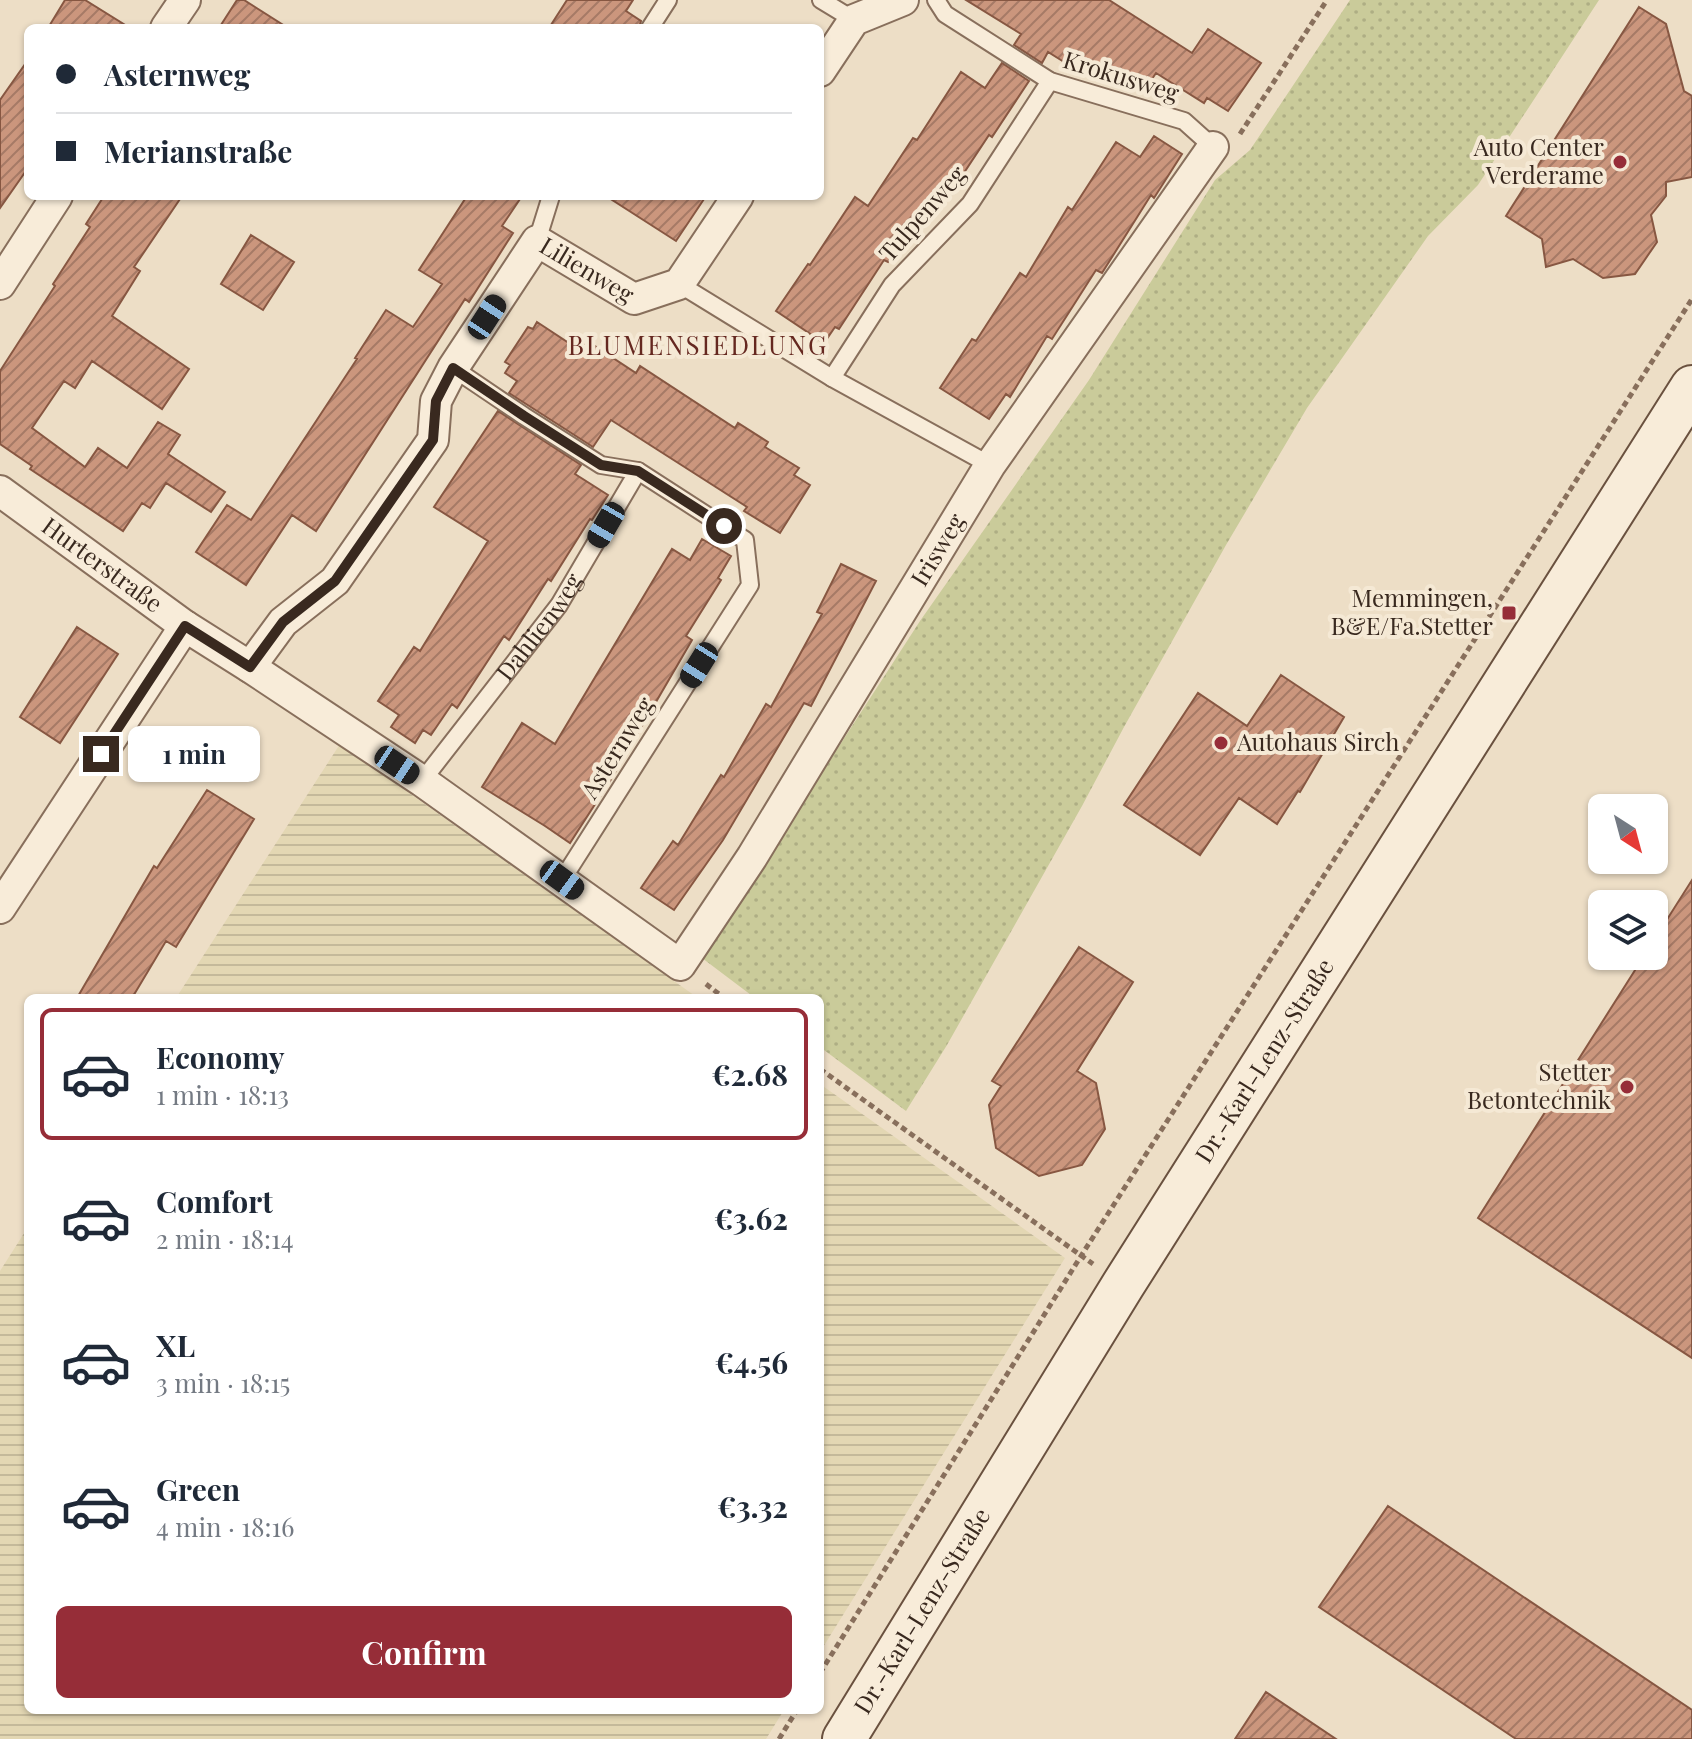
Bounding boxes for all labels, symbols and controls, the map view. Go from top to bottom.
street label: Krokusweg [1060,42,1184,108]
text: Asternweg [104,54,250,94]
place label: Auto Center Verderame [1473,130,1604,190]
text: Merianstraße [104,131,292,171]
marker: Auto Center Verderame [1611,153,1629,171]
street label: Tulpenweg [871,158,972,267]
street label: Lilienweg [535,228,641,310]
car [464,290,510,344]
district label: BLUMENSIEDLUNG [568,327,828,362]
car [584,498,628,552]
street label: Irisweg [902,506,971,591]
route start [706,508,742,544]
street label: Hurterstraße [36,509,170,618]
street label: Dahlienweg [488,566,589,686]
place label: Memmingen, B&E/Fa.Stetter [1331,581,1493,641]
marker: Memmingen, B&E/Fa.Stetter [1500,604,1518,622]
car [676,638,722,692]
street label: Asternweg [572,690,660,805]
place label: Autohaus Sirch [1236,725,1399,757]
callout: 1 min [129,726,261,782]
marker: Autohaus Sirch [1212,734,1230,752]
route end [83,736,119,772]
text: 1 min [162,736,226,771]
car [370,742,424,788]
north arrow [1588,794,1668,874]
map controls [1588,794,1668,970]
car [536,856,588,904]
button: layers [1588,890,1668,970]
street label: Dr.-Karl-Lenz-Straße [1187,952,1340,1168]
text: Economy [156,1037,285,1077]
icon: car [60,1038,132,1110]
text: €2.68 [711,1054,788,1094]
place label: Stetter Betontechnik [1467,1055,1612,1115]
text: 1 min · 18:13 [156,1077,289,1112]
marker: Stetter Betontechnik [1618,1078,1636,1096]
text: Comfort [156,1181,273,1221]
icon: car [60,1182,132,1254]
text: €3.62 [714,1198,788,1238]
text: 2 min · 18:14 [156,1221,294,1256]
text: XL [156,1325,195,1365]
icon: car [60,1326,132,1398]
text: €4.56 [715,1342,788,1382]
text: 3 min · 18:15 [156,1365,290,1400]
text: Green [156,1469,240,1509]
icon: car [60,1470,132,1542]
text: €3.32 [717,1486,788,1526]
street label: Dr.-Karl-Lenz-Straße [845,1501,996,1719]
text: 4 min · 18:16 [156,1509,294,1544]
button: Confirm [56,1606,792,1698]

